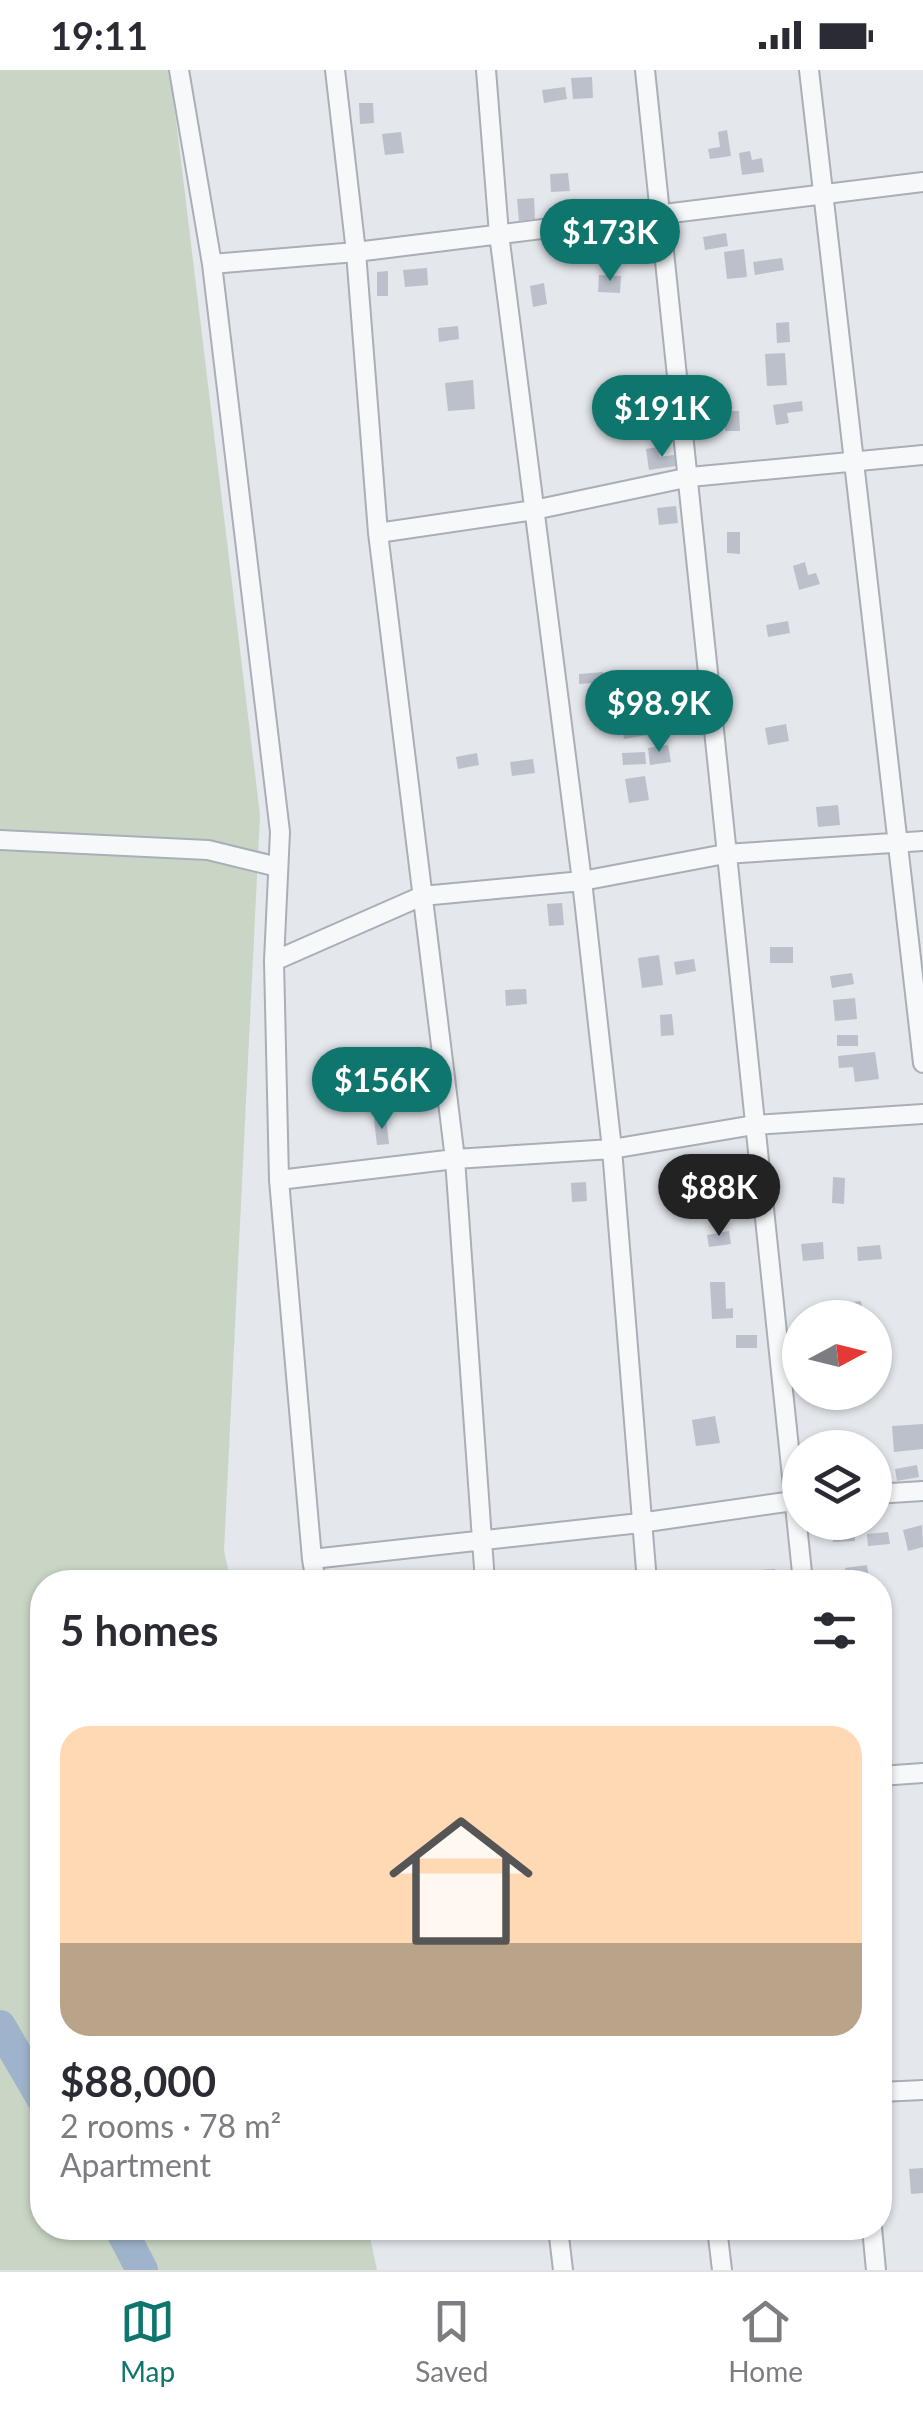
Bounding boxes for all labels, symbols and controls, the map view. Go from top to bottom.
text: 19:11 [50,12,148,58]
pin: $173K [540,199,680,284]
text: $173K [562,212,658,251]
pin: $191K [592,375,732,460]
text: $191K [614,388,710,427]
pin: $98.9K [578,670,740,755]
text: $98.9K [607,683,711,722]
pin: $156K [312,1047,452,1132]
text: $156K [334,1060,430,1099]
pin: $88K [660,1154,778,1239]
text: $88K [680,1167,758,1206]
north arrow [782,1300,892,1410]
map controls [782,1300,892,1540]
button: layers [782,1430,892,1540]
icon: filters [807,1603,862,1658]
text: 5 homes [60,1605,218,1655]
icon: home [371,1791,551,1971]
text: $88,000 [60,2056,216,2106]
text: 2 rooms · 78 m² [60,2106,281,2145]
text: Apartment [60,2145,211,2184]
tab: Map [120,2294,175,2388]
tab: Saved [415,2294,488,2388]
tab: Home [728,2294,803,2388]

